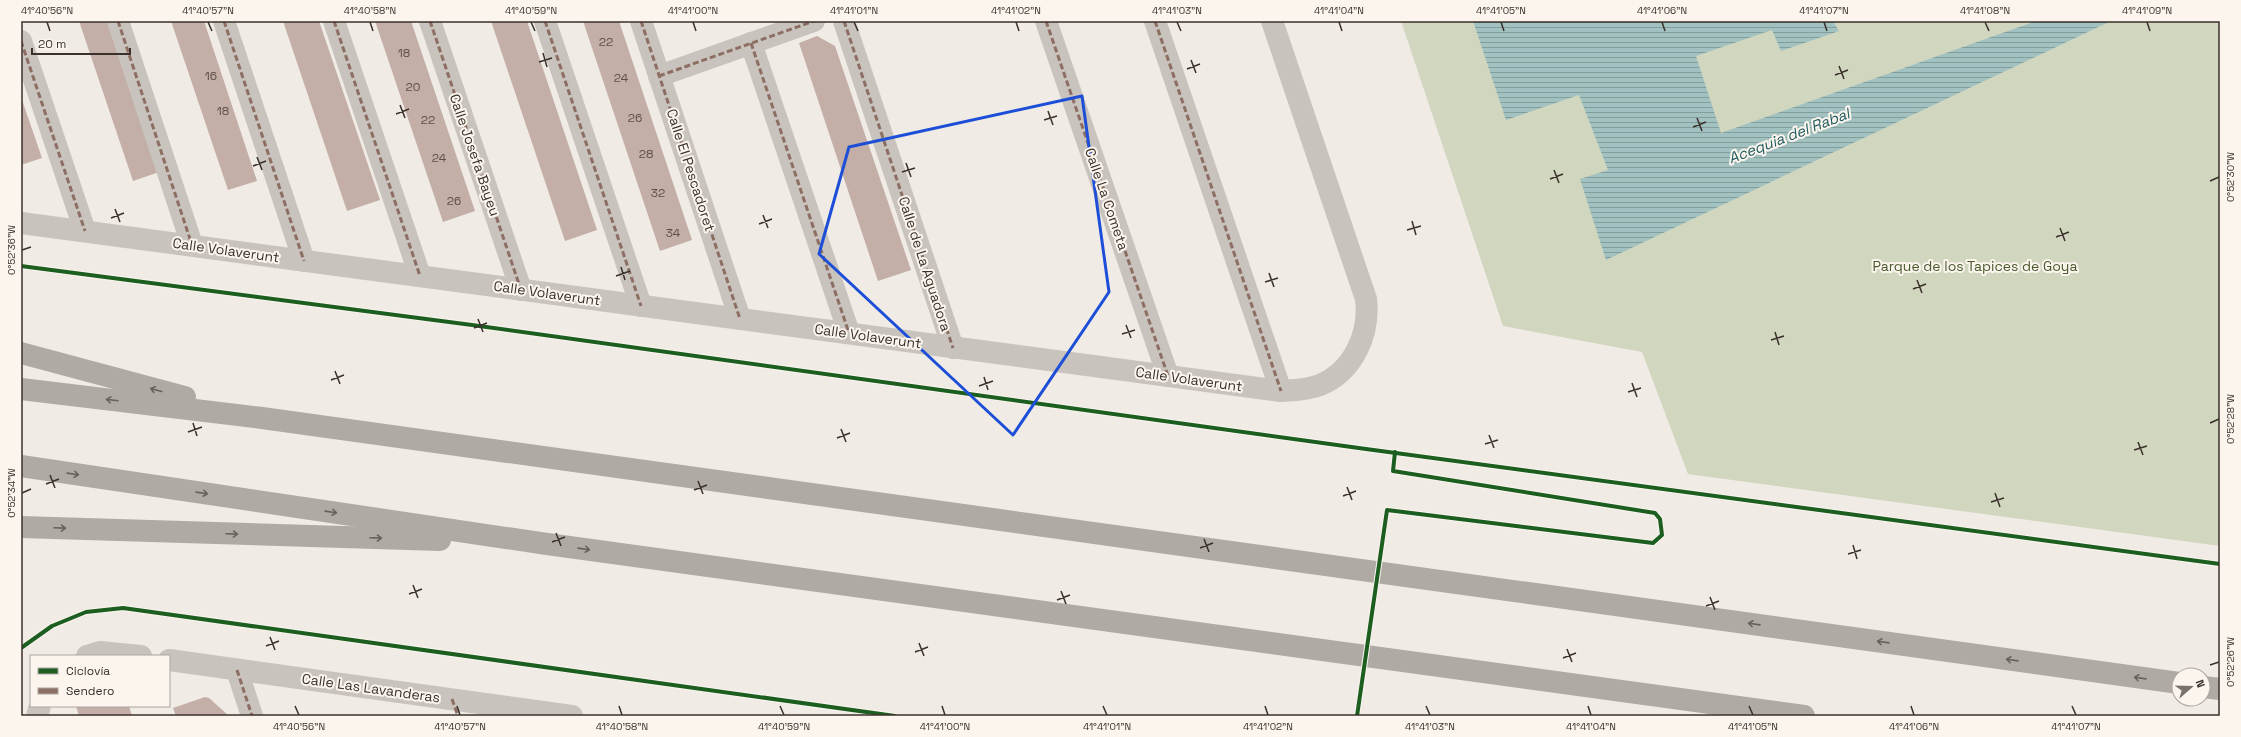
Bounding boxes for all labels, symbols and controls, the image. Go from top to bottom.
text: 41°40'56"N [21,4,73,17]
text: 41°40'57"N [182,4,234,17]
text: 41°40'58"N [344,4,396,17]
text: 41°40'59"N [505,4,557,17]
text: 41°41'00"N [668,4,718,17]
text: 41°41'01"N [830,4,878,17]
text: 41°41'02"N [991,4,1041,17]
text: 41°41'03"N [1152,4,1202,17]
text: 41°41'04"N [1314,4,1364,17]
text: 41°41'05"N [1476,4,1526,17]
text: 41°41'06"N [1637,4,1687,17]
text: 41°41'07"N [1799,4,1849,17]
text: 41°41'08"N [1960,4,2010,17]
text: 41°41'09"N [2122,4,2172,17]
scale bar [32,30,130,56]
house number: 22 [599,34,613,50]
text: 20 m [38,36,66,52]
house number: 18 [398,45,410,61]
house number: 16 [205,68,217,84]
house number: 24 [614,70,629,86]
house number: 20 [406,79,420,95]
street label: Calle Josefa Bayeu [446,92,504,218]
house number: 18 [217,103,229,119]
water label: Acequia del Rabal [1725,103,1854,167]
street label: Calle El Pescadoret [663,106,719,234]
house number: 26 [628,110,642,126]
house number: 22 [421,112,435,128]
street label: Calle La Cometa [1081,145,1133,253]
house number: 28 [639,146,653,162]
house number: 24 [432,150,447,166]
text: 0°52'30"W [2224,152,2237,202]
house number: 32 [651,185,665,201]
house number: 26 [447,193,461,209]
street label: Calle de La Aguadora [895,194,955,334]
text: 0°52'36"W [5,225,18,275]
house number: 34 [666,225,681,241]
street label: Calle Volaverunt [171,234,281,266]
park label: Parque de los Tapices de Goya [1873,257,2077,275]
street label: Calle Volaverunt [492,277,602,309]
street label: Calle Volaverunt [813,320,923,352]
street label: Calle Volaverunt [1134,363,1244,395]
one-way arrow [150,386,163,393]
text: 0°52'28"W [2224,394,2237,444]
one-way arrow [106,396,119,404]
text: 0°52'34"W [5,468,18,518]
one-way arrow [67,470,80,478]
one-way arrow [195,489,208,497]
one-way arrow [324,508,337,516]
one-way arrow [53,524,66,532]
one-way arrow [225,530,238,537]
one-way arrow [369,535,382,542]
one-way arrow [577,545,590,553]
one-way arrow [1748,620,1761,628]
text: 0°52'26"W [2224,637,2237,687]
one-way arrow [1877,638,1890,646]
legend [30,655,170,707]
one-way arrow [2006,656,2019,664]
text: Ciclovía [66,663,110,679]
north arrow [2171,667,2211,707]
street label: Calle Las Lavanderas [301,669,441,707]
one-way arrow [2134,674,2147,682]
text: N [2193,678,2208,689]
text: Sendero [66,683,114,699]
text: 41°40'56"N [273,720,325,733]
text: 41°40'57"N [434,720,486,733]
text: 41°40'58"N [596,720,648,733]
text: 41°40'59"N [758,720,810,733]
text: 41°41'00"N [920,720,970,733]
text: 41°41'01"N [1083,720,1131,733]
text: 41°41'02"N [1243,720,1293,733]
text: 41°41'03"N [1405,720,1455,733]
text: 41°41'04"N [1566,720,1616,733]
text: 41°41'05"N [1728,720,1778,733]
text: 41°41'06"N [1889,720,1939,733]
text: 41°41'07"N [2051,720,2101,733]

